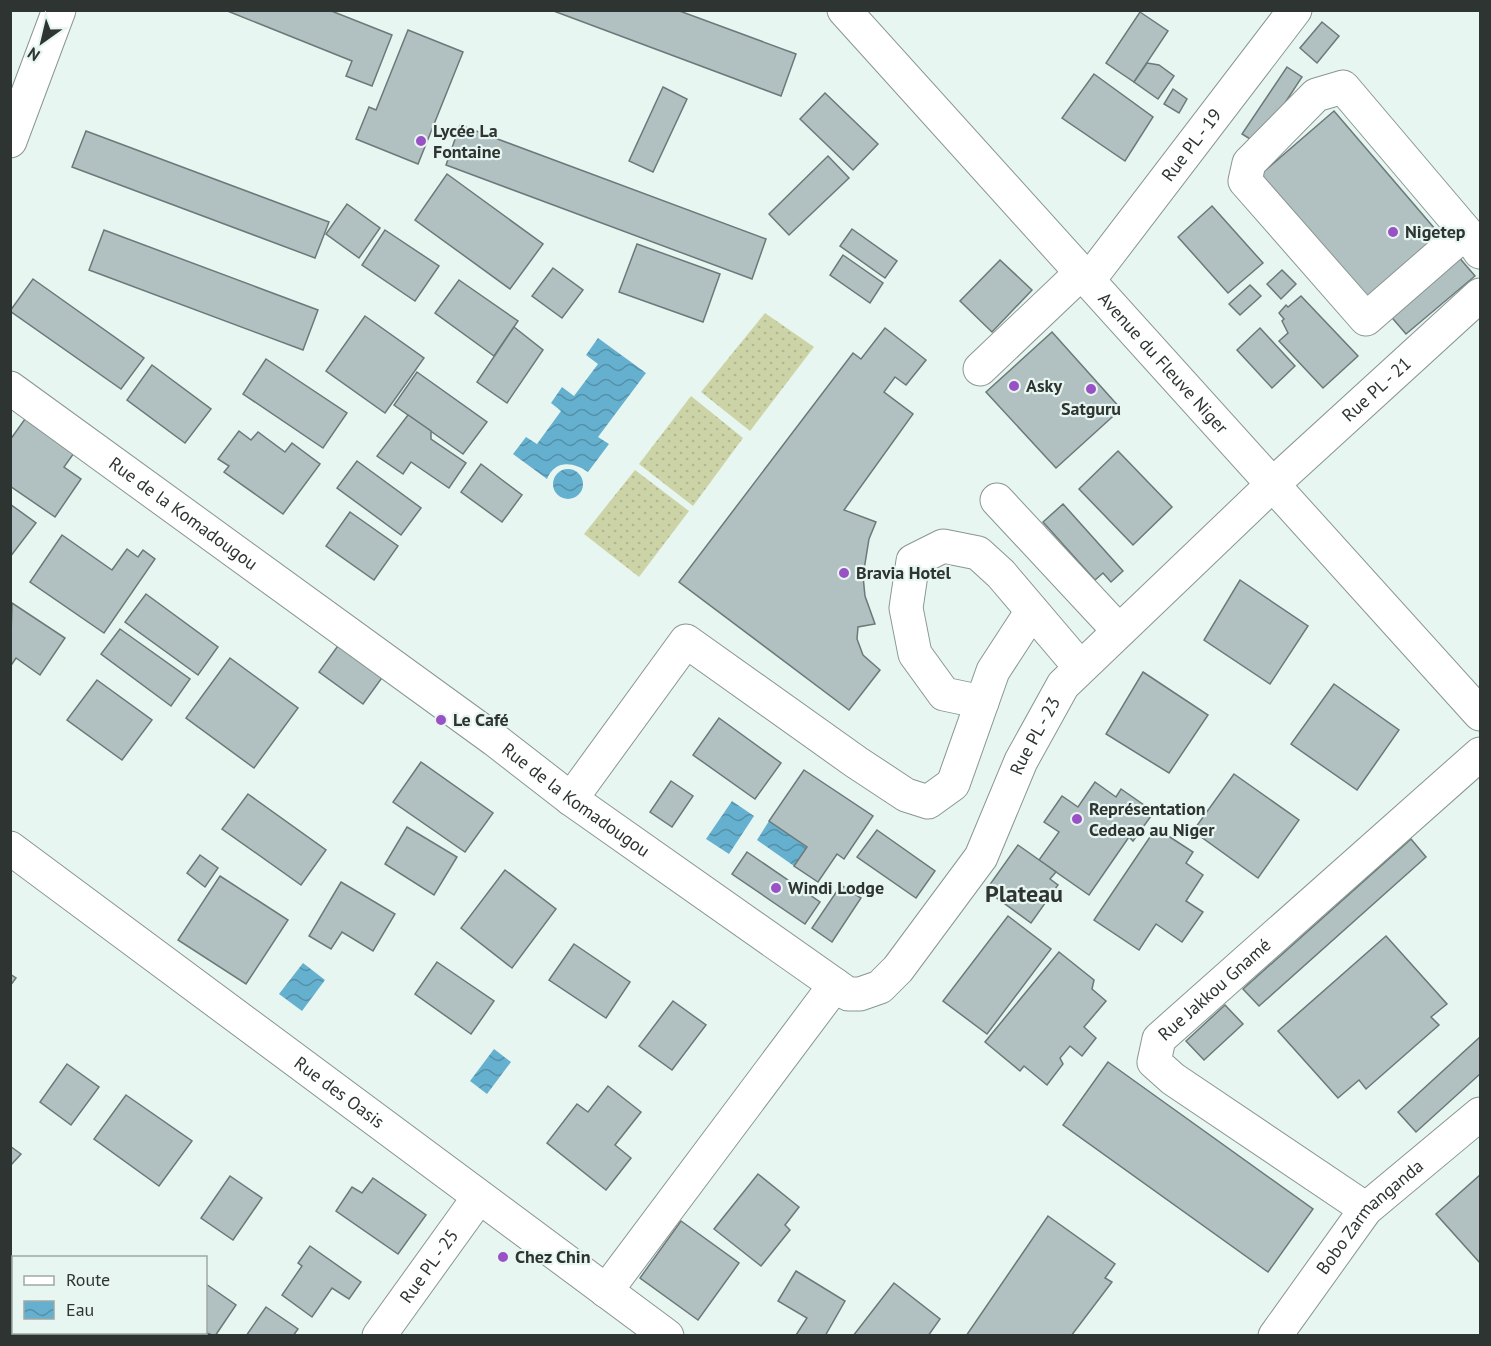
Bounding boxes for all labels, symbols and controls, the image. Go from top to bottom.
north arrow [12,12,72,72]
text: N [24,43,44,66]
street label: Rue PL - 19 [1156,104,1227,186]
place label: Lycée La Fontaine [433,119,501,163]
marker: Lycée La Fontaine [414,134,428,148]
place label: Nigetep [1405,220,1466,243]
marker: Nigetep [1386,225,1400,239]
street label: Avenue du Fleuve Niger [1094,287,1233,439]
street label: Rue PL - 21 [1337,352,1416,427]
place label: Asky [1026,374,1063,397]
marker: Asky [1007,379,1021,393]
marker: Satguru [1084,382,1098,396]
place label: Satguru [1061,397,1121,420]
street label: Rue de la Komadougou [105,452,262,575]
place label: Bravia Hotel [856,561,952,584]
marker: Bravia Hotel [837,566,851,580]
street label: Rue PL - 23 [1004,693,1065,778]
place label: Le Café [453,708,509,731]
marker: Le Café [434,713,448,727]
street label: Rue de la Komadougou [497,738,654,862]
place label: Représentation Cedeao au Niger [1089,797,1215,841]
marker: Représentation Cedeao au Niger [1070,812,1084,826]
place label: Windi Lodge [788,876,884,899]
district label: Plateau [985,878,1063,909]
marker: Windi Lodge [769,881,783,895]
street label: Rue Jakkou Gnamé [1153,933,1275,1045]
street label: Rue des Oasis [290,1051,389,1133]
street label: Bobo Zarmanganda [1311,1154,1428,1279]
street label: Rue PL - 25 [394,1224,463,1307]
place label: Chez Chin [515,1245,590,1268]
marker: Chez Chin [496,1250,510,1264]
legend [12,1256,207,1334]
text: Route [66,1268,110,1291]
text: Eau [66,1298,94,1321]

